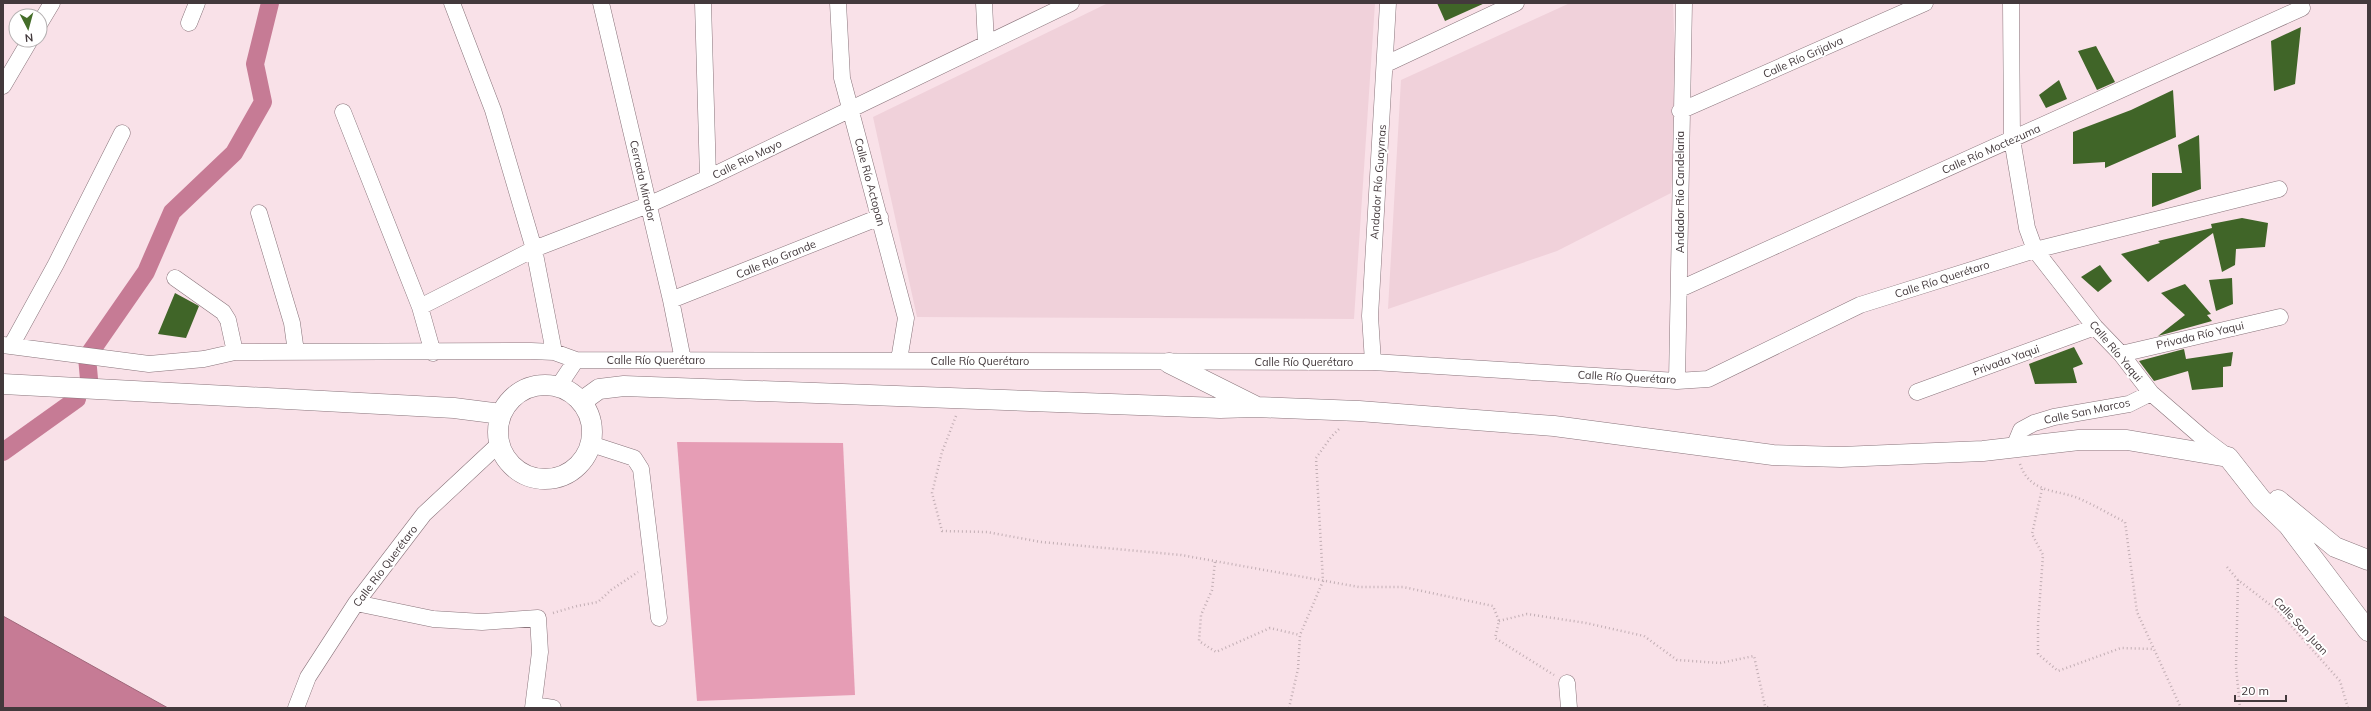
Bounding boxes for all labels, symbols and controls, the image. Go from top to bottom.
north arrow [8,8,48,48]
text: N [24,31,34,45]
street label: Calle Río Grijalva [1761,33,1845,81]
street label: Calle Río Moctezuma [1939,121,2043,177]
street label: Andador Río Guaymas [1367,124,1389,240]
street label: Andador Río Candelaria [1673,131,1687,253]
street label: Calle Río Mayo [710,136,784,182]
street label: Calle Río Actopan [852,136,888,228]
street label: Cerrada Mirador [627,139,659,223]
street label: Calle Río Grande [734,237,818,281]
street label: Calle Río Querétaro [1893,257,1991,301]
street label: Calle Río Yaqui [2086,318,2146,384]
street label: Privada Río Yaqui [2155,318,2245,352]
street label: Privada Yaqui [1971,341,2041,379]
street label: Calle Río Querétaro [607,353,705,367]
street label: Calle Río Querétaro [931,354,1029,368]
street label: Calle Río Querétaro [1255,355,1353,369]
street label: Calle Río Querétaro [1577,367,1677,387]
street label: Calle San Marcos [2043,395,2131,427]
street label: Calle Río Querétaro [350,522,420,610]
street label: Calle San Juan [2271,594,2331,658]
scale bar [2235,677,2286,703]
text: 20 m [2241,683,2269,698]

